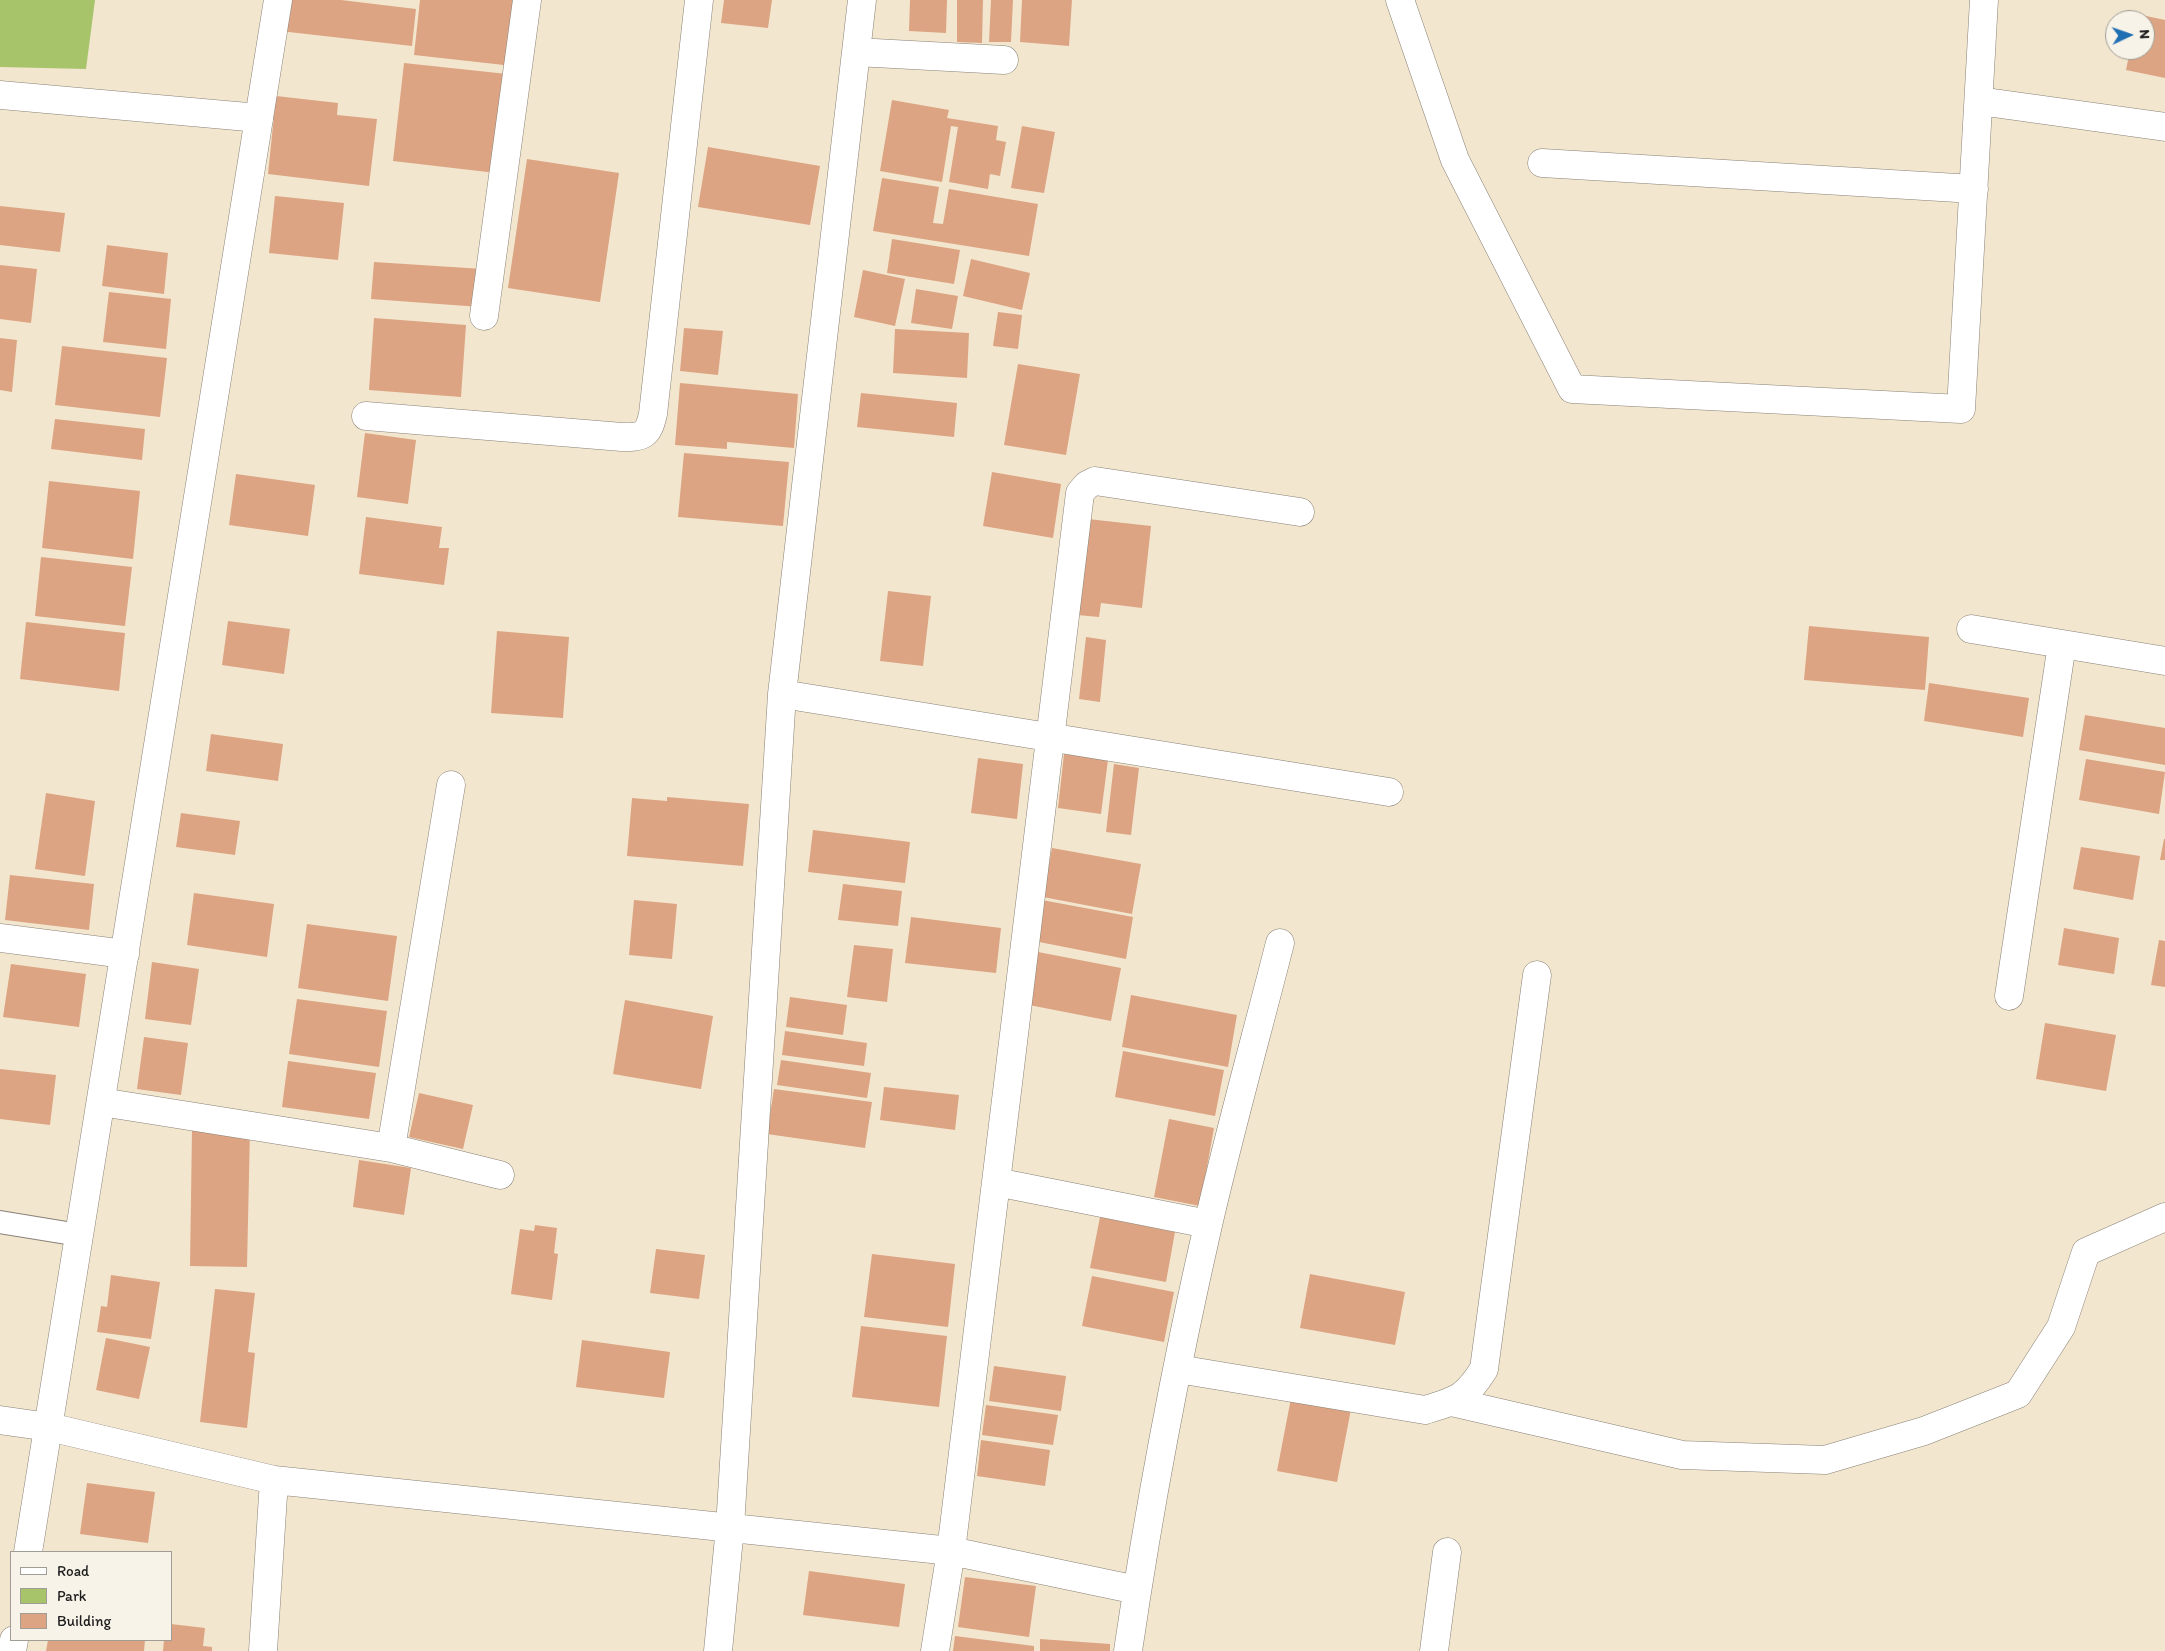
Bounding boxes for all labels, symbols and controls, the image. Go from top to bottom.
north arrow [2105,10,2155,60]
text: N [2136,29,2153,39]
legend [10,1551,172,1641]
text: Road [57,1562,89,1580]
text: Park [57,1587,87,1605]
text: Building [57,1612,111,1630]

